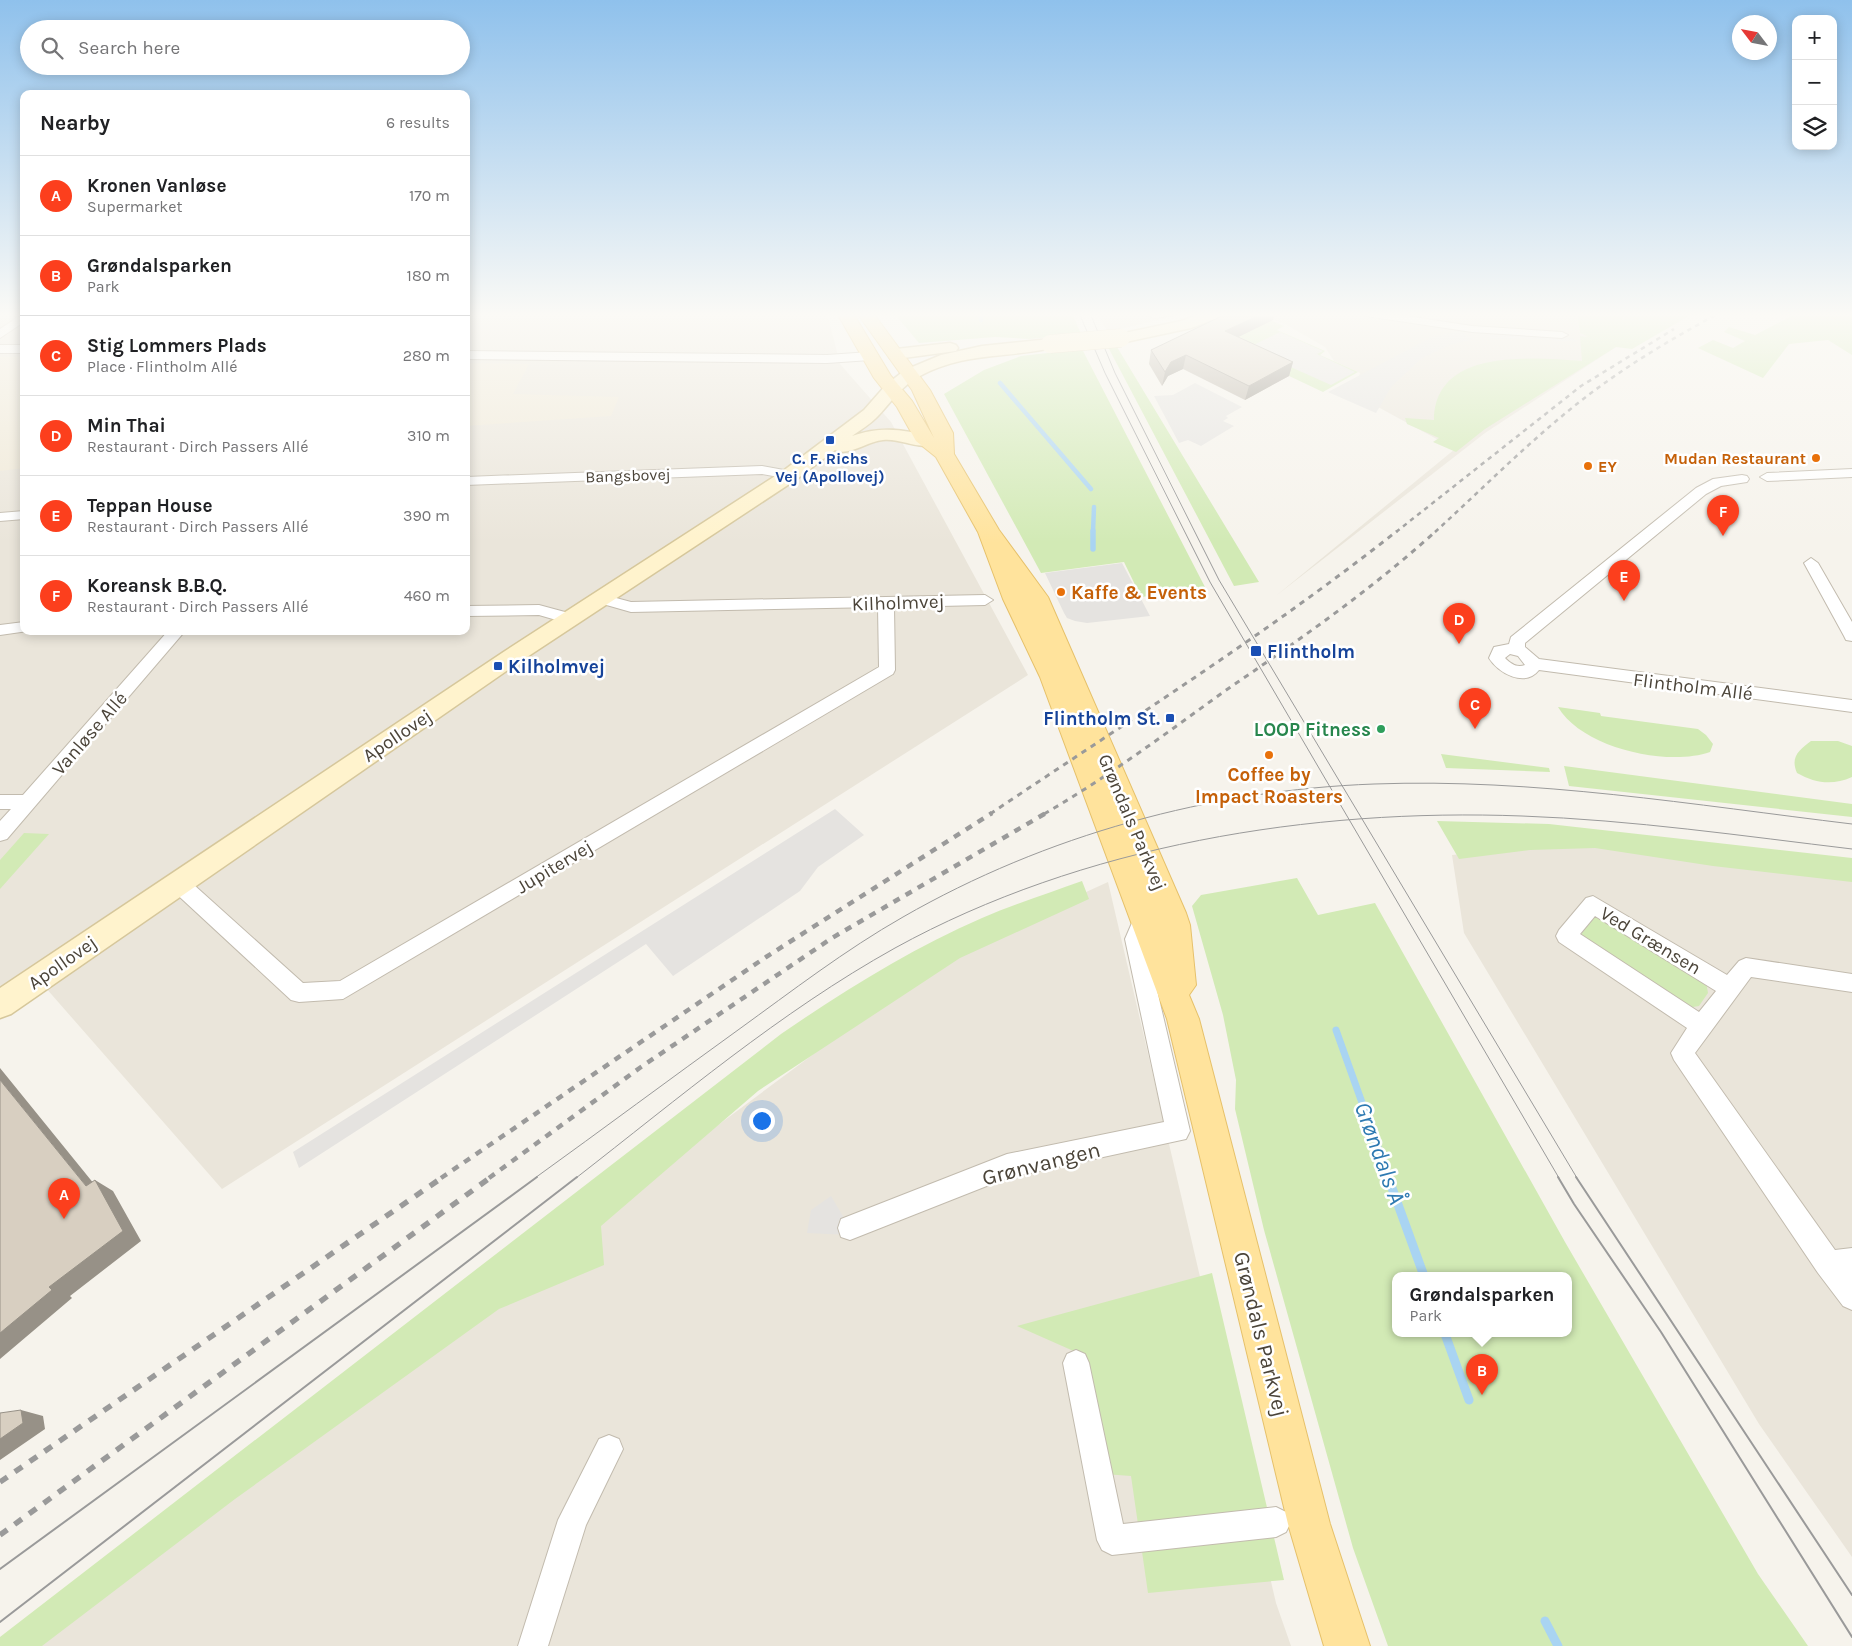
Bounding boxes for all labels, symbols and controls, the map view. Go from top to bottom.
north arrow [1732,15,1777,60]
map controls [1792,15,1837,150]
button: + [1792,15,1837,60]
search box [20,20,470,75]
icon: search [38,34,66,62]
text: Search here [78,37,180,59]
button: − [1792,60,1837,105]
button: layers [1792,105,1837,150]
text: Nearby [40,111,110,135]
text: 6 results [386,113,450,132]
text: Kronen Vanløse [87,175,226,197]
text: A [51,186,61,205]
text: 170 m [409,186,450,205]
text: Supermarket [87,197,183,216]
text: Grøndalsparken [87,255,232,277]
text: B [51,266,61,285]
text: 180 m [407,266,450,285]
text: Park [87,277,119,296]
text: Stig Lommers Plads [87,335,267,357]
text: C [51,346,61,365]
text: 280 m [403,346,450,365]
text: Place · Flintholm Allé [87,357,237,376]
text: Min Thai [87,415,166,437]
text: D [51,426,61,445]
text: 310 m [407,426,450,445]
marker: C. F. Richs Vej (Apollovej) [824,434,836,446]
text: Restaurant · Dirch Passers Allé [87,437,309,456]
place label: C. F. Richs Vej (Apollovej) [775,449,885,486]
place label: Mudan Restaurant [1664,449,1806,468]
marker: Mudan Restaurant [1810,452,1822,464]
place label: EY [1598,457,1617,476]
marker: EY [1582,460,1594,472]
street label: Bangsbovej [585,465,671,486]
text: Teppan House [87,495,213,517]
pin: F [1707,495,1739,536]
text: E [51,506,61,525]
text: 390 m [403,506,450,525]
text: Restaurant · Dirch Passers Allé [87,517,309,536]
pin: E [1608,560,1640,601]
text: Koreansk B.B.Q. [87,575,227,597]
place label: Kaffe & Events [1071,582,1207,604]
text: F [52,586,60,605]
text: 460 m [404,586,450,605]
marker: Kaffe & Events [1055,586,1067,598]
street label: Kilholmvej [851,590,945,616]
text: Restaurant · Dirch Passers Allé [87,597,309,616]
pin: D [1443,603,1475,644]
place label: Flintholm [1267,641,1355,663]
marker: Flintholm [1249,644,1263,658]
place label: Kilholmvej [508,656,605,678]
marker: Kilholmvej [492,660,504,672]
street label: Flintholm Allé [1632,669,1754,705]
street label: Vanløse Allé [48,687,132,780]
pin: C [1459,688,1491,729]
street label: Apollovej [359,705,436,767]
place label: Flintholm St. [1043,708,1160,730]
marker: Flintholm St. [1164,712,1176,724]
place label: LOOP Fitness [1254,719,1371,741]
marker: LOOP Fitness [1375,723,1387,735]
marker: Coffee by Impact Roasters [1263,749,1275,761]
street label: Grøndals Parkvej [1093,751,1171,894]
place label: Coffee by Impact Roasters [1195,764,1343,808]
street label: Jupitervej [512,836,597,898]
street label: Ved Grænsen [1596,902,1705,980]
street label: Apollovej [24,931,101,994]
water label: Grøndals Å [1349,1098,1412,1208]
your location [749,1108,775,1134]
street label: Grønvangen [979,1137,1103,1191]
pin: A [48,1178,80,1219]
street label: Grøndals Parkvej [1228,1249,1294,1420]
popup [1392,1272,1572,1337]
text: Grøndalsparken [1410,1284,1554,1306]
text: Park [1410,1306,1442,1325]
pin: B [1466,1354,1498,1395]

